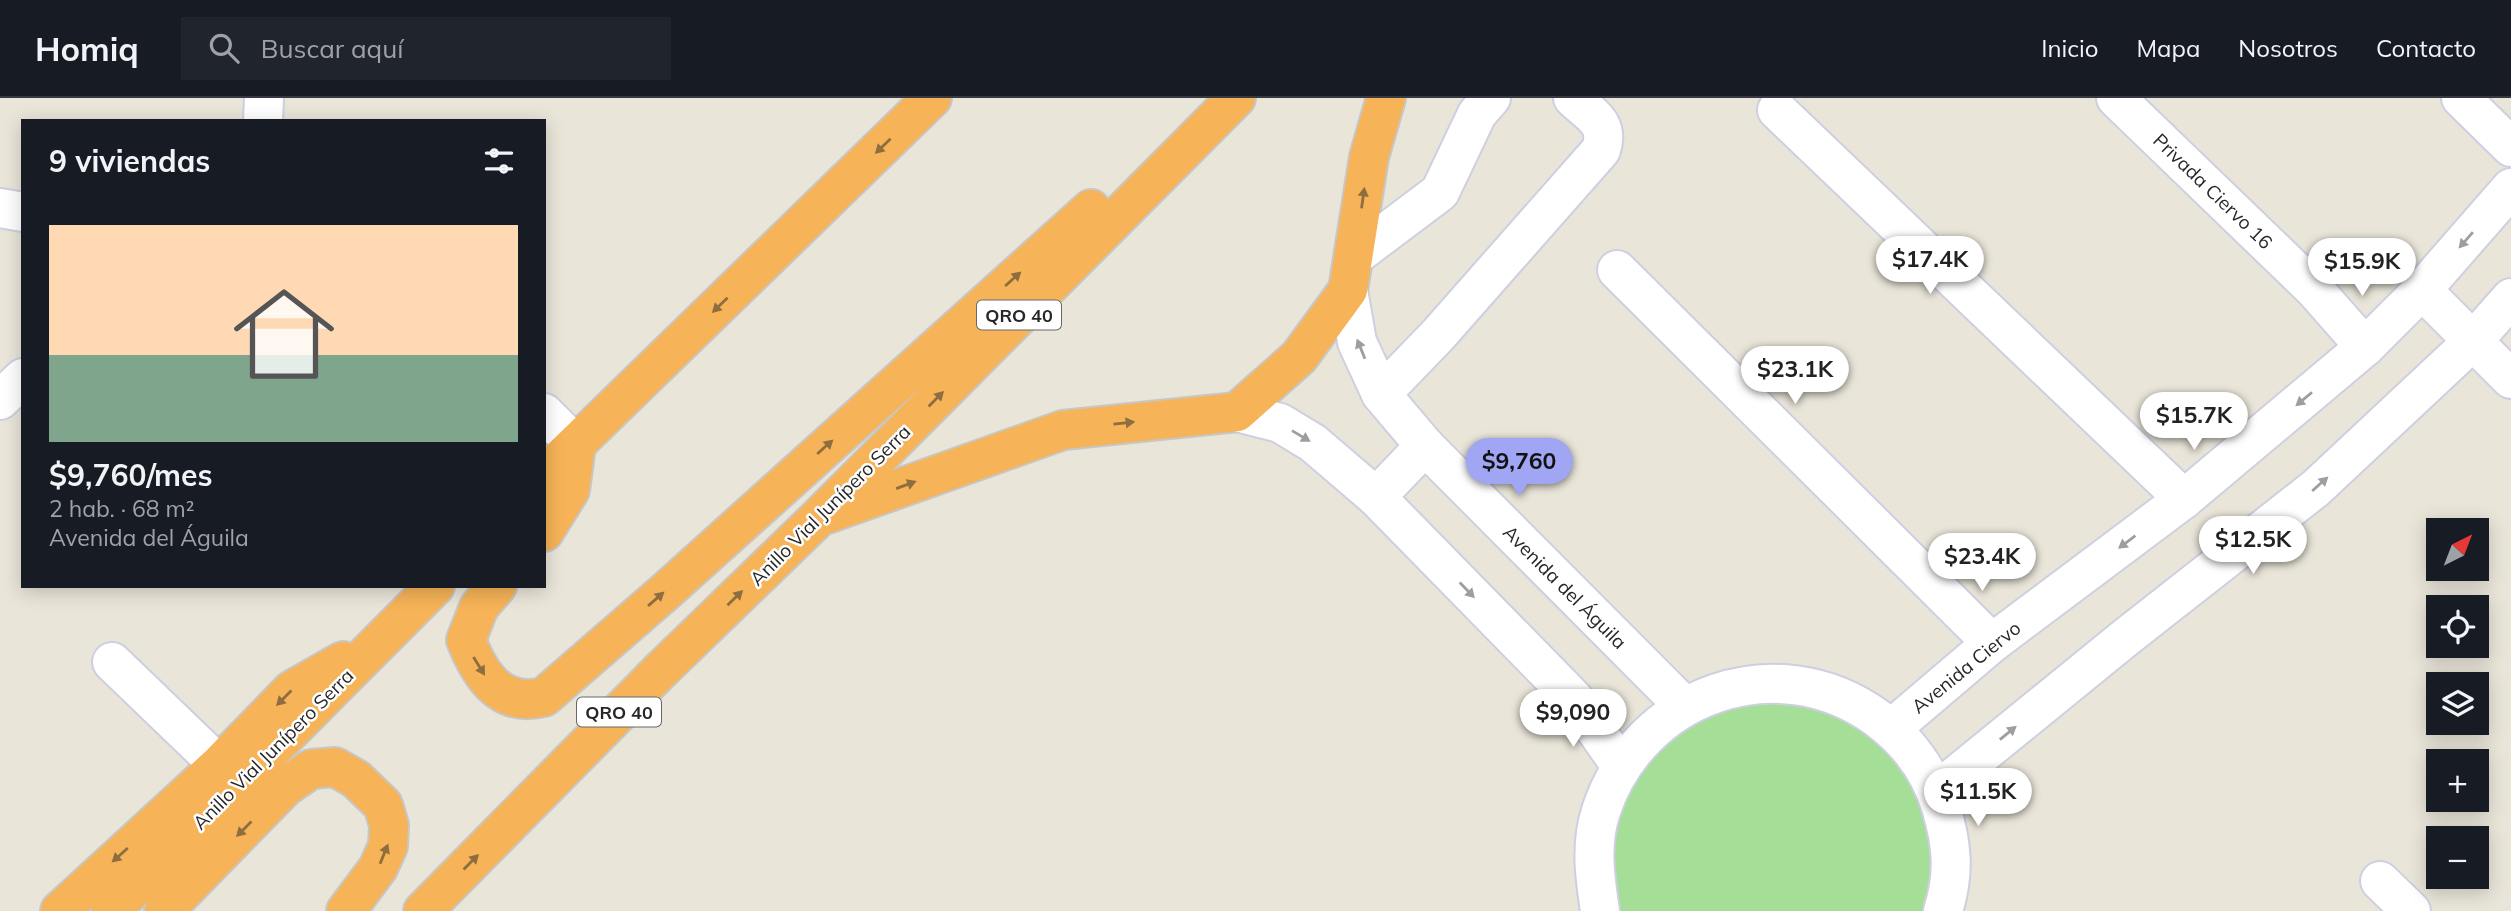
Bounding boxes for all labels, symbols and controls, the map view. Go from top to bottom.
search box [181,17,671,80]
text: Homiq [35,28,139,69]
icon: search [205,29,243,67]
text: Buscar aquí [261,32,403,65]
text: Inicio [2041,33,2098,63]
text: Mapa [2136,33,2200,63]
text: Nosotros [2238,33,2338,63]
text: Contacto [2376,33,2476,63]
street label: Privada Ciervo 16 [2148,128,2278,254]
one-way arrow [874,137,891,154]
text: 9 viviendas [49,142,210,180]
icon: filters [480,142,518,180]
one-way arrow [1358,187,1369,209]
one-way arrow [2458,231,2474,249]
pin: $17.4K [1873,236,1987,296]
pin: $15.9K [2305,238,2419,298]
text: $17.4K [1892,244,1968,273]
text: $15.9K [2324,246,2400,275]
icon: home [221,271,347,397]
one-way arrow [1004,271,1022,287]
one-way arrow [712,296,729,312]
road number: QRO 40 [977,300,1061,330]
one-way arrow [1355,338,1366,359]
pin: $23.1K [1738,346,1852,406]
text: $23.1K [1757,354,1833,383]
one-way arrow [927,391,944,407]
one-way arrow [2295,391,2313,406]
pin: $15.7K [2137,392,2251,452]
text: $15.7K [2156,400,2232,429]
one-way arrow [1113,417,1135,428]
street label: Anillo Vial Junípero Serra [745,420,915,590]
one-way arrow [1291,429,1310,442]
pin: $9,760 [1462,438,1576,498]
one-way arrow [817,440,834,456]
text: $9,760 [1482,446,1556,475]
text: $9,760/mes [49,456,213,494]
one-way arrow [2311,476,2329,492]
one-way arrow [896,479,917,490]
text: 2 hab. · 68 m² [49,494,194,523]
pin: $12.5K [2196,517,2310,576]
north arrow [2426,518,2488,581]
map controls [2426,518,2489,889]
street label: Avenida del Águila [1498,520,1632,654]
text: Avenida del Águila [49,523,249,552]
text: $12.5K [2215,524,2291,553]
pin: $23.4K [1925,533,2039,593]
one-way arrow [2118,534,2136,548]
text: $23.4K [1944,541,2020,570]
one-way arrow [1459,581,1476,598]
one-way arrow [727,589,744,606]
one-way arrow [647,592,664,608]
button: locate [2426,595,2489,658]
street label: Avenida Ciervo [1907,616,2025,718]
one-way arrow [472,657,485,676]
street label: Anillo Vial Junípero Serra [188,664,358,834]
button: layers [2426,672,2489,735]
one-way arrow [276,690,293,707]
pin: $9,090 [1516,690,1630,749]
text: $9,090 [1536,697,1610,726]
road number: QRO 40 [577,698,661,726]
one-way arrow [2000,726,2017,741]
button: + [2426,749,2489,812]
pin: $11.5K [1921,768,2035,828]
text: $11.5K [1940,776,2016,805]
one-way arrow [236,820,252,837]
button: − [2426,826,2489,889]
one-way arrow [378,844,389,865]
one-way arrow [111,847,129,863]
one-way arrow [462,854,479,871]

